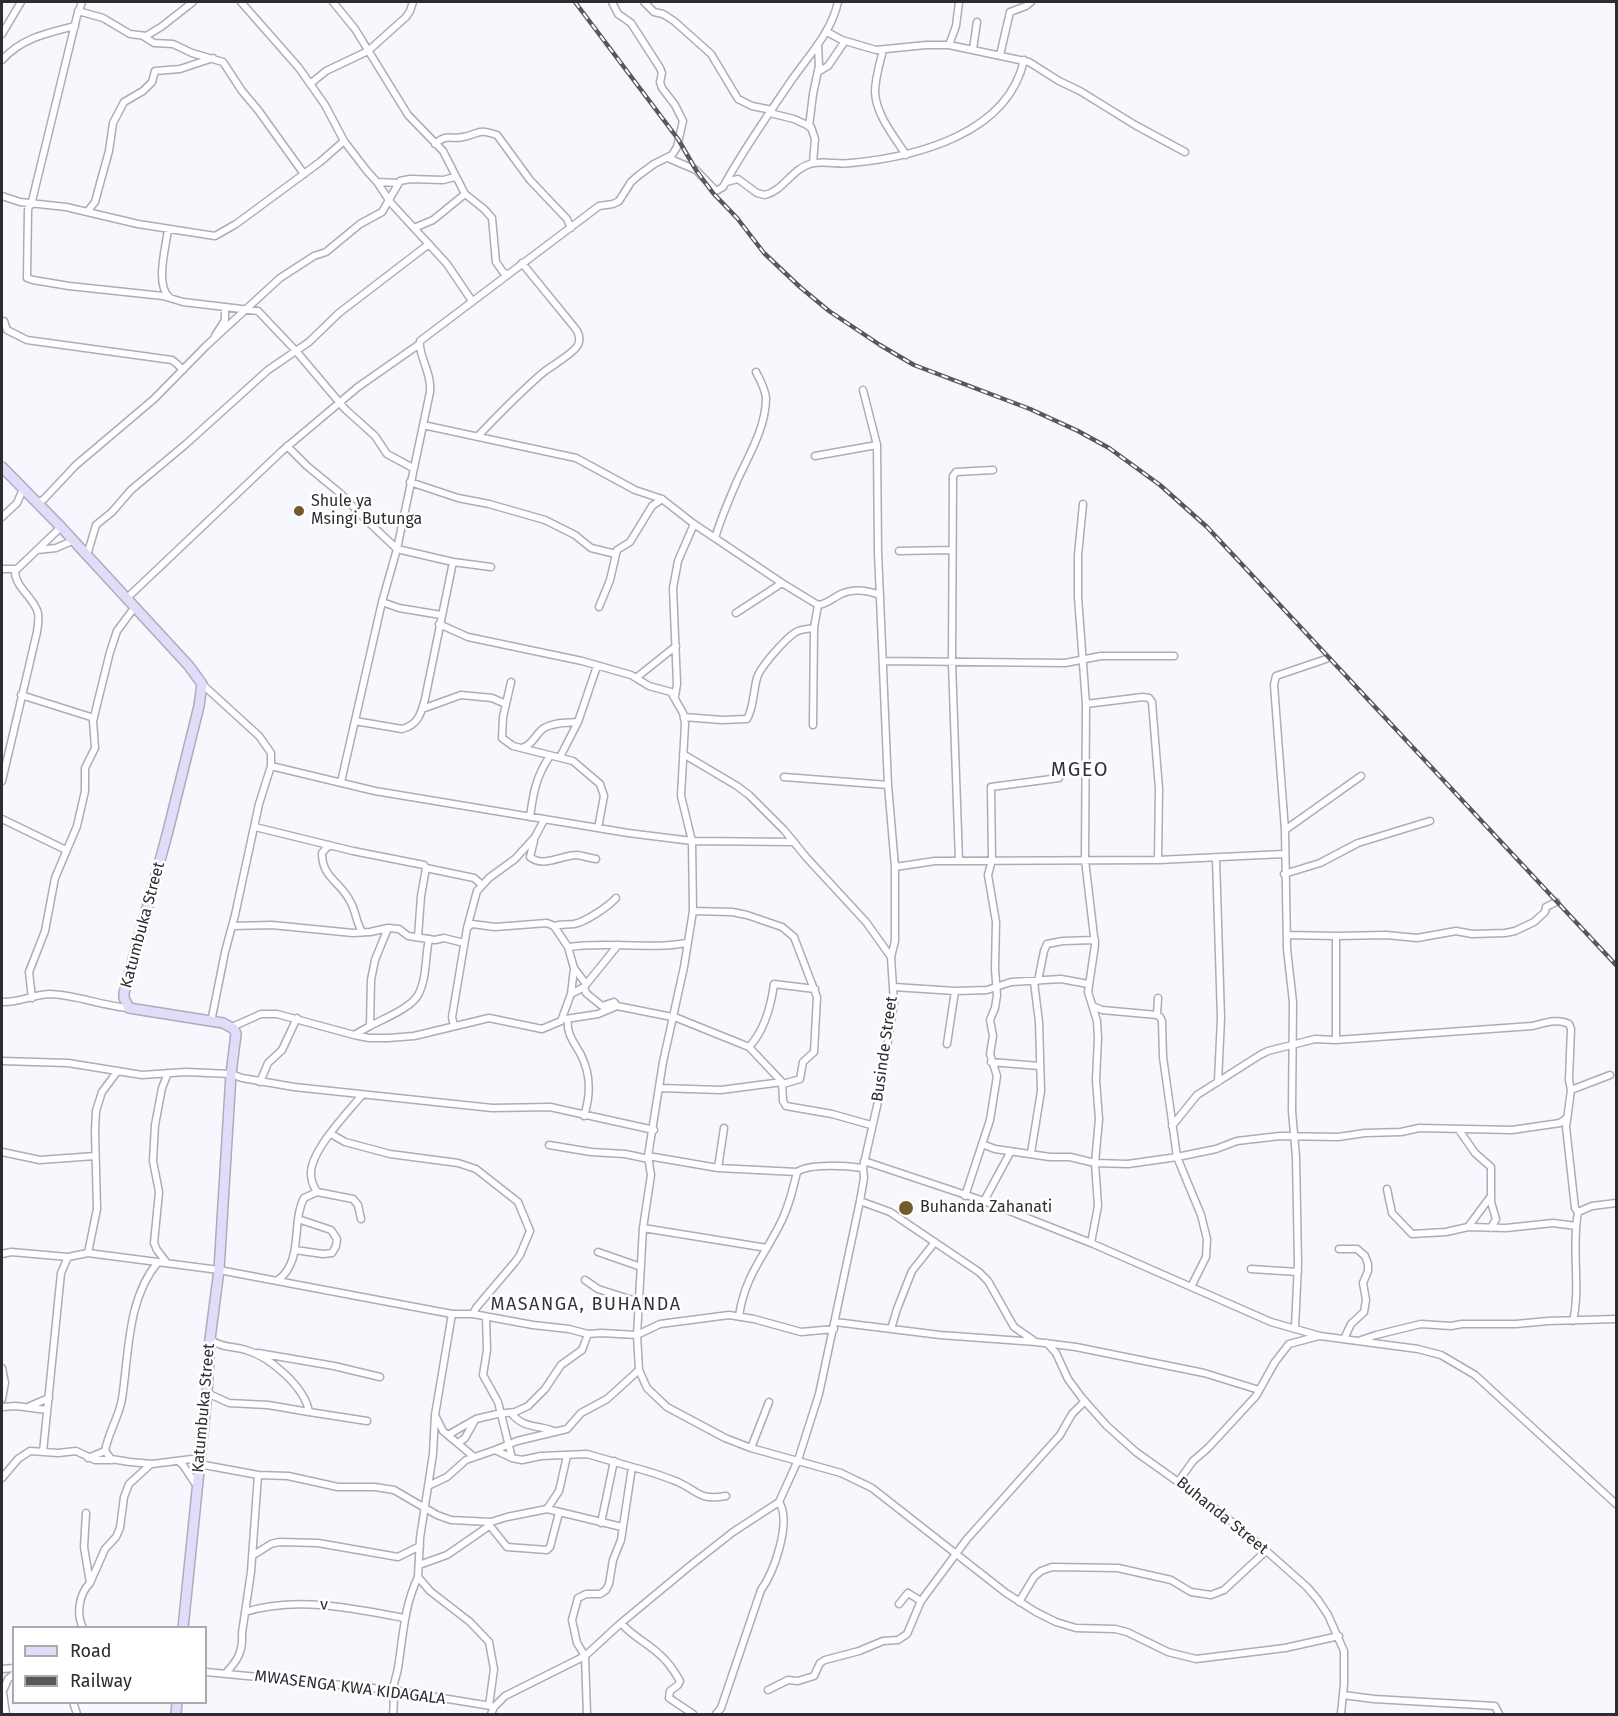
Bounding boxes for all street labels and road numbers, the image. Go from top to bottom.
street label: Katumbuka Street [117,860,169,990]
street label: Businde Street [868,995,902,1103]
street label: Katumbuka Street [189,1342,219,1474]
street label: Buhanda Street [1172,1473,1272,1559]
street label: v [320,1595,328,1615]
street label: MWASENGA KWA KIDAGALA [253,1667,447,1709]

